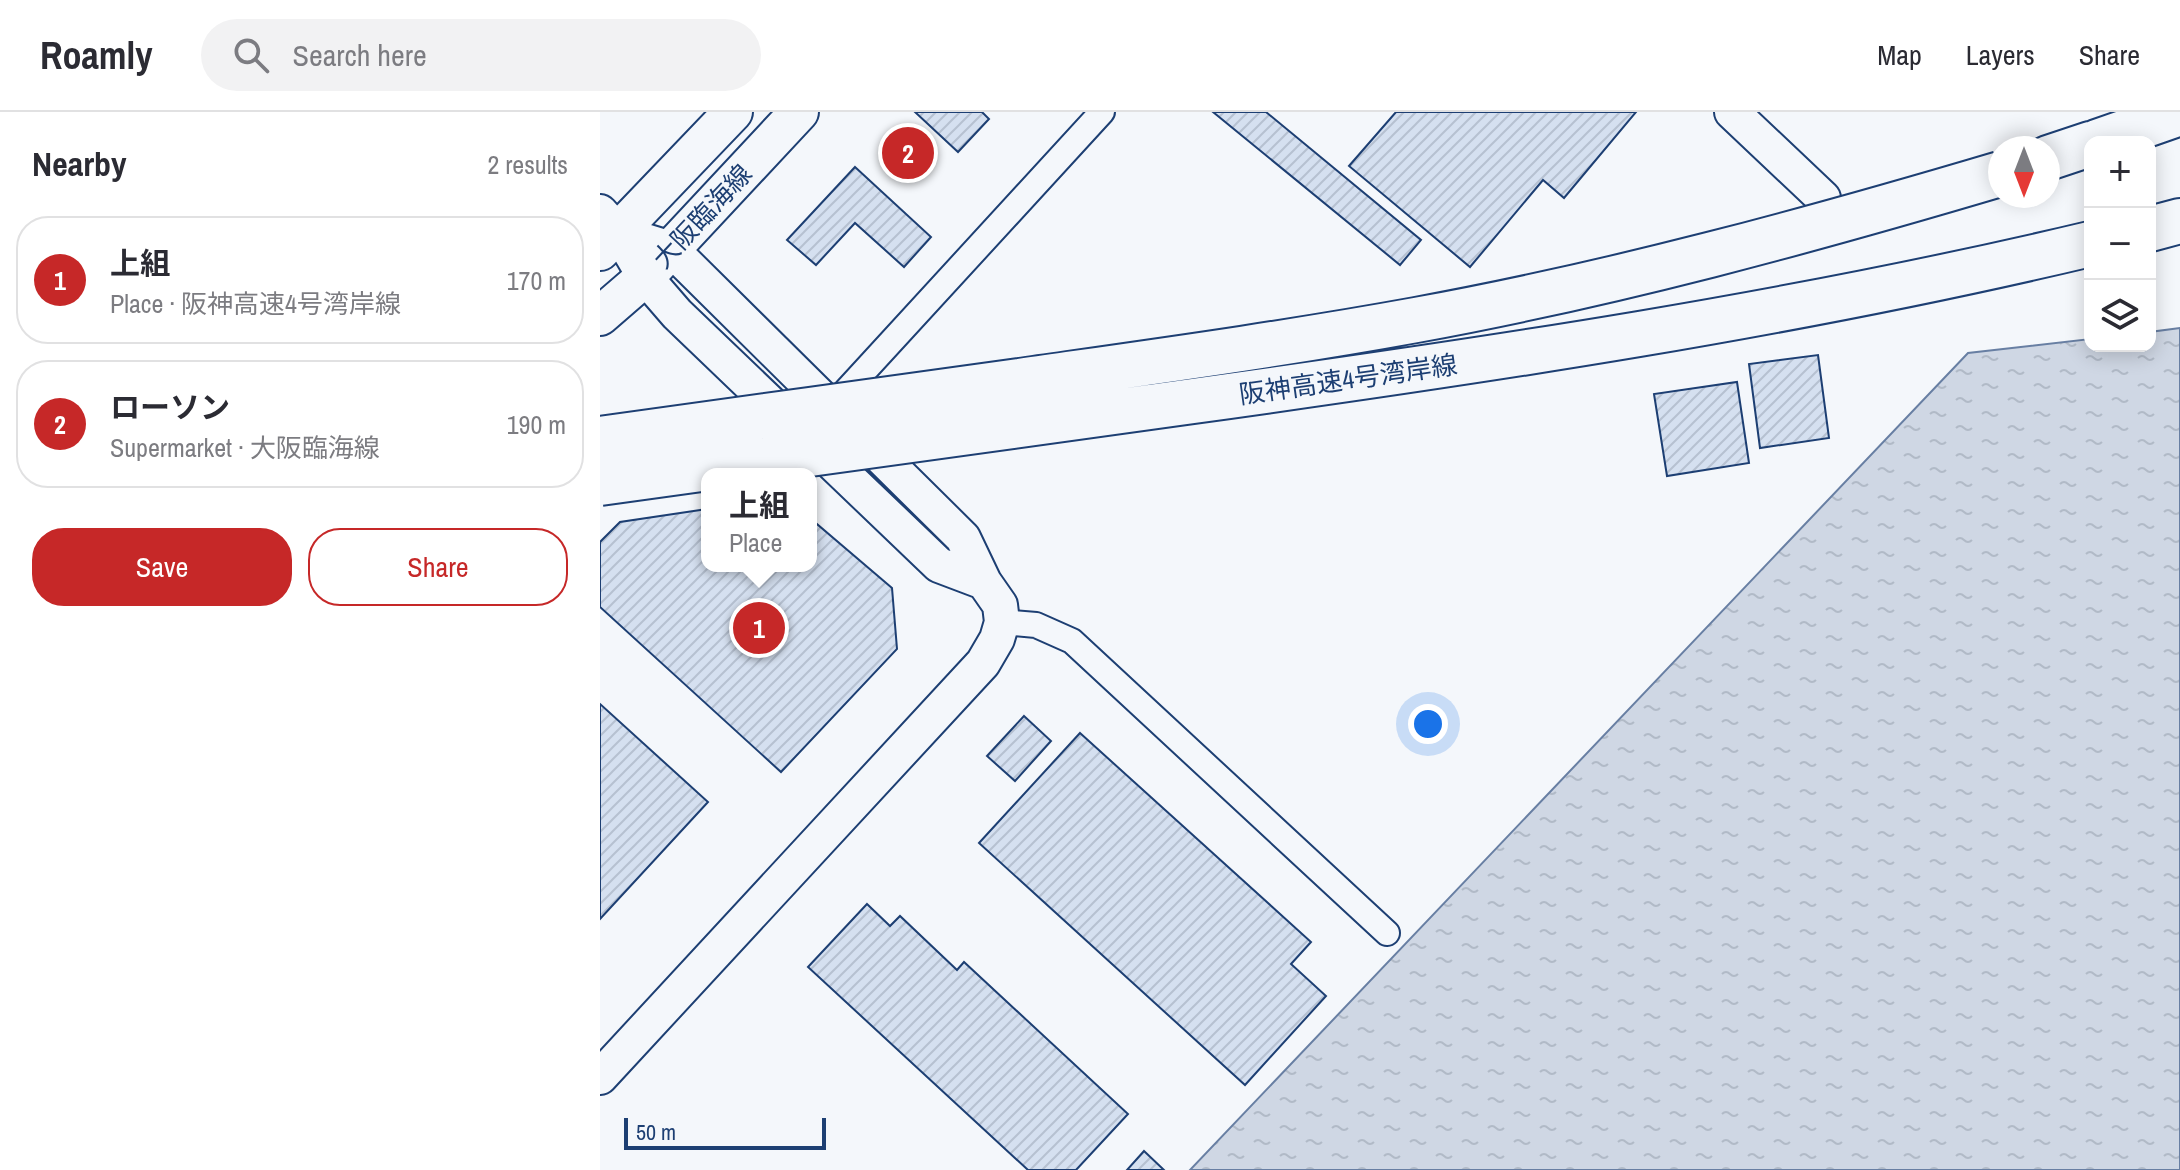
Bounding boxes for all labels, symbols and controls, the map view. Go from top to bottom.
search box [201,19,761,91]
text: Roamly [40,30,153,81]
icon: search [229,33,273,77]
text: Search here [293,35,427,75]
text: Map [1877,36,1922,74]
text: Layers [1966,36,2035,74]
text: Share [2079,36,2140,74]
pin: 2 [882,123,934,183]
north arrow [1988,136,2060,208]
map controls [2084,136,2156,352]
button: + [2084,136,2156,208]
text: Nearby [32,141,127,187]
text: 2 results [487,147,568,182]
street label: 大阪臨海線 [645,157,759,275]
button: − [2084,208,2156,280]
text: 上組 [110,243,170,283]
text: 1 [54,263,66,298]
text: 170 m [507,263,566,298]
button: layers [2084,280,2156,352]
text: Place · 阪神高速4号湾岸線 [110,286,401,321]
street label: 阪神高速4号湾岸線 [1237,346,1459,412]
text: ローソン [110,387,230,427]
text: 2 [54,407,66,442]
text: 190 m [507,407,566,442]
text: Supermarket · 大阪臨海線 [110,430,380,465]
popup [701,468,817,572]
text: 上組 [729,485,789,525]
text: Place [729,525,782,560]
button: Save [32,528,292,606]
button: Share [308,528,568,606]
pin: 1 [733,598,785,658]
your location [1408,704,1448,744]
scale bar [624,1114,826,1150]
text: 50 m [636,1117,676,1147]

